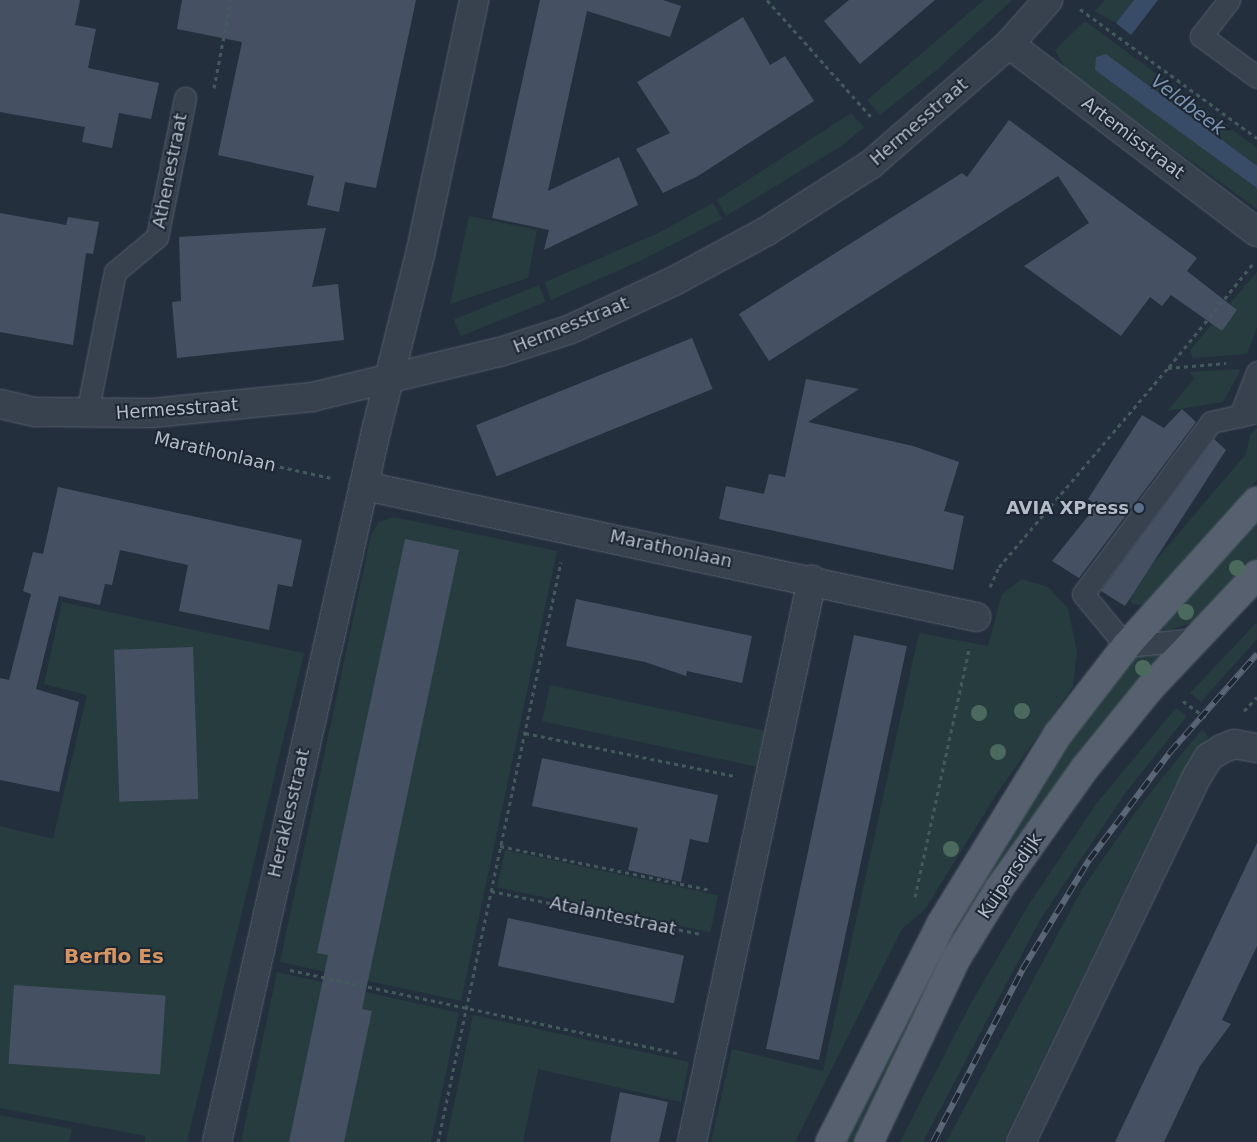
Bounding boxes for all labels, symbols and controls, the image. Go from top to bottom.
water label: Veldbeek [1146,70,1230,140]
street label: Hermesstraat [866,74,972,170]
street label: Artemisstraat [1077,92,1189,184]
street label: Athenestraat [148,112,192,230]
street label: Hermesstraat [510,292,632,358]
street label: Hermesstraat [115,394,239,424]
street label: Marathonlaan [152,427,278,477]
place label: AVIA XPress [1006,497,1129,519]
marker: AVIA XPress [1133,502,1145,514]
street label: Marathonlaan [608,526,734,572]
street label: Heraklesstraat [264,746,314,880]
street label: Kuipersdijk [974,829,1046,923]
street label: Atalantestraat [548,892,678,940]
district label: Berflo Es [64,944,164,968]

